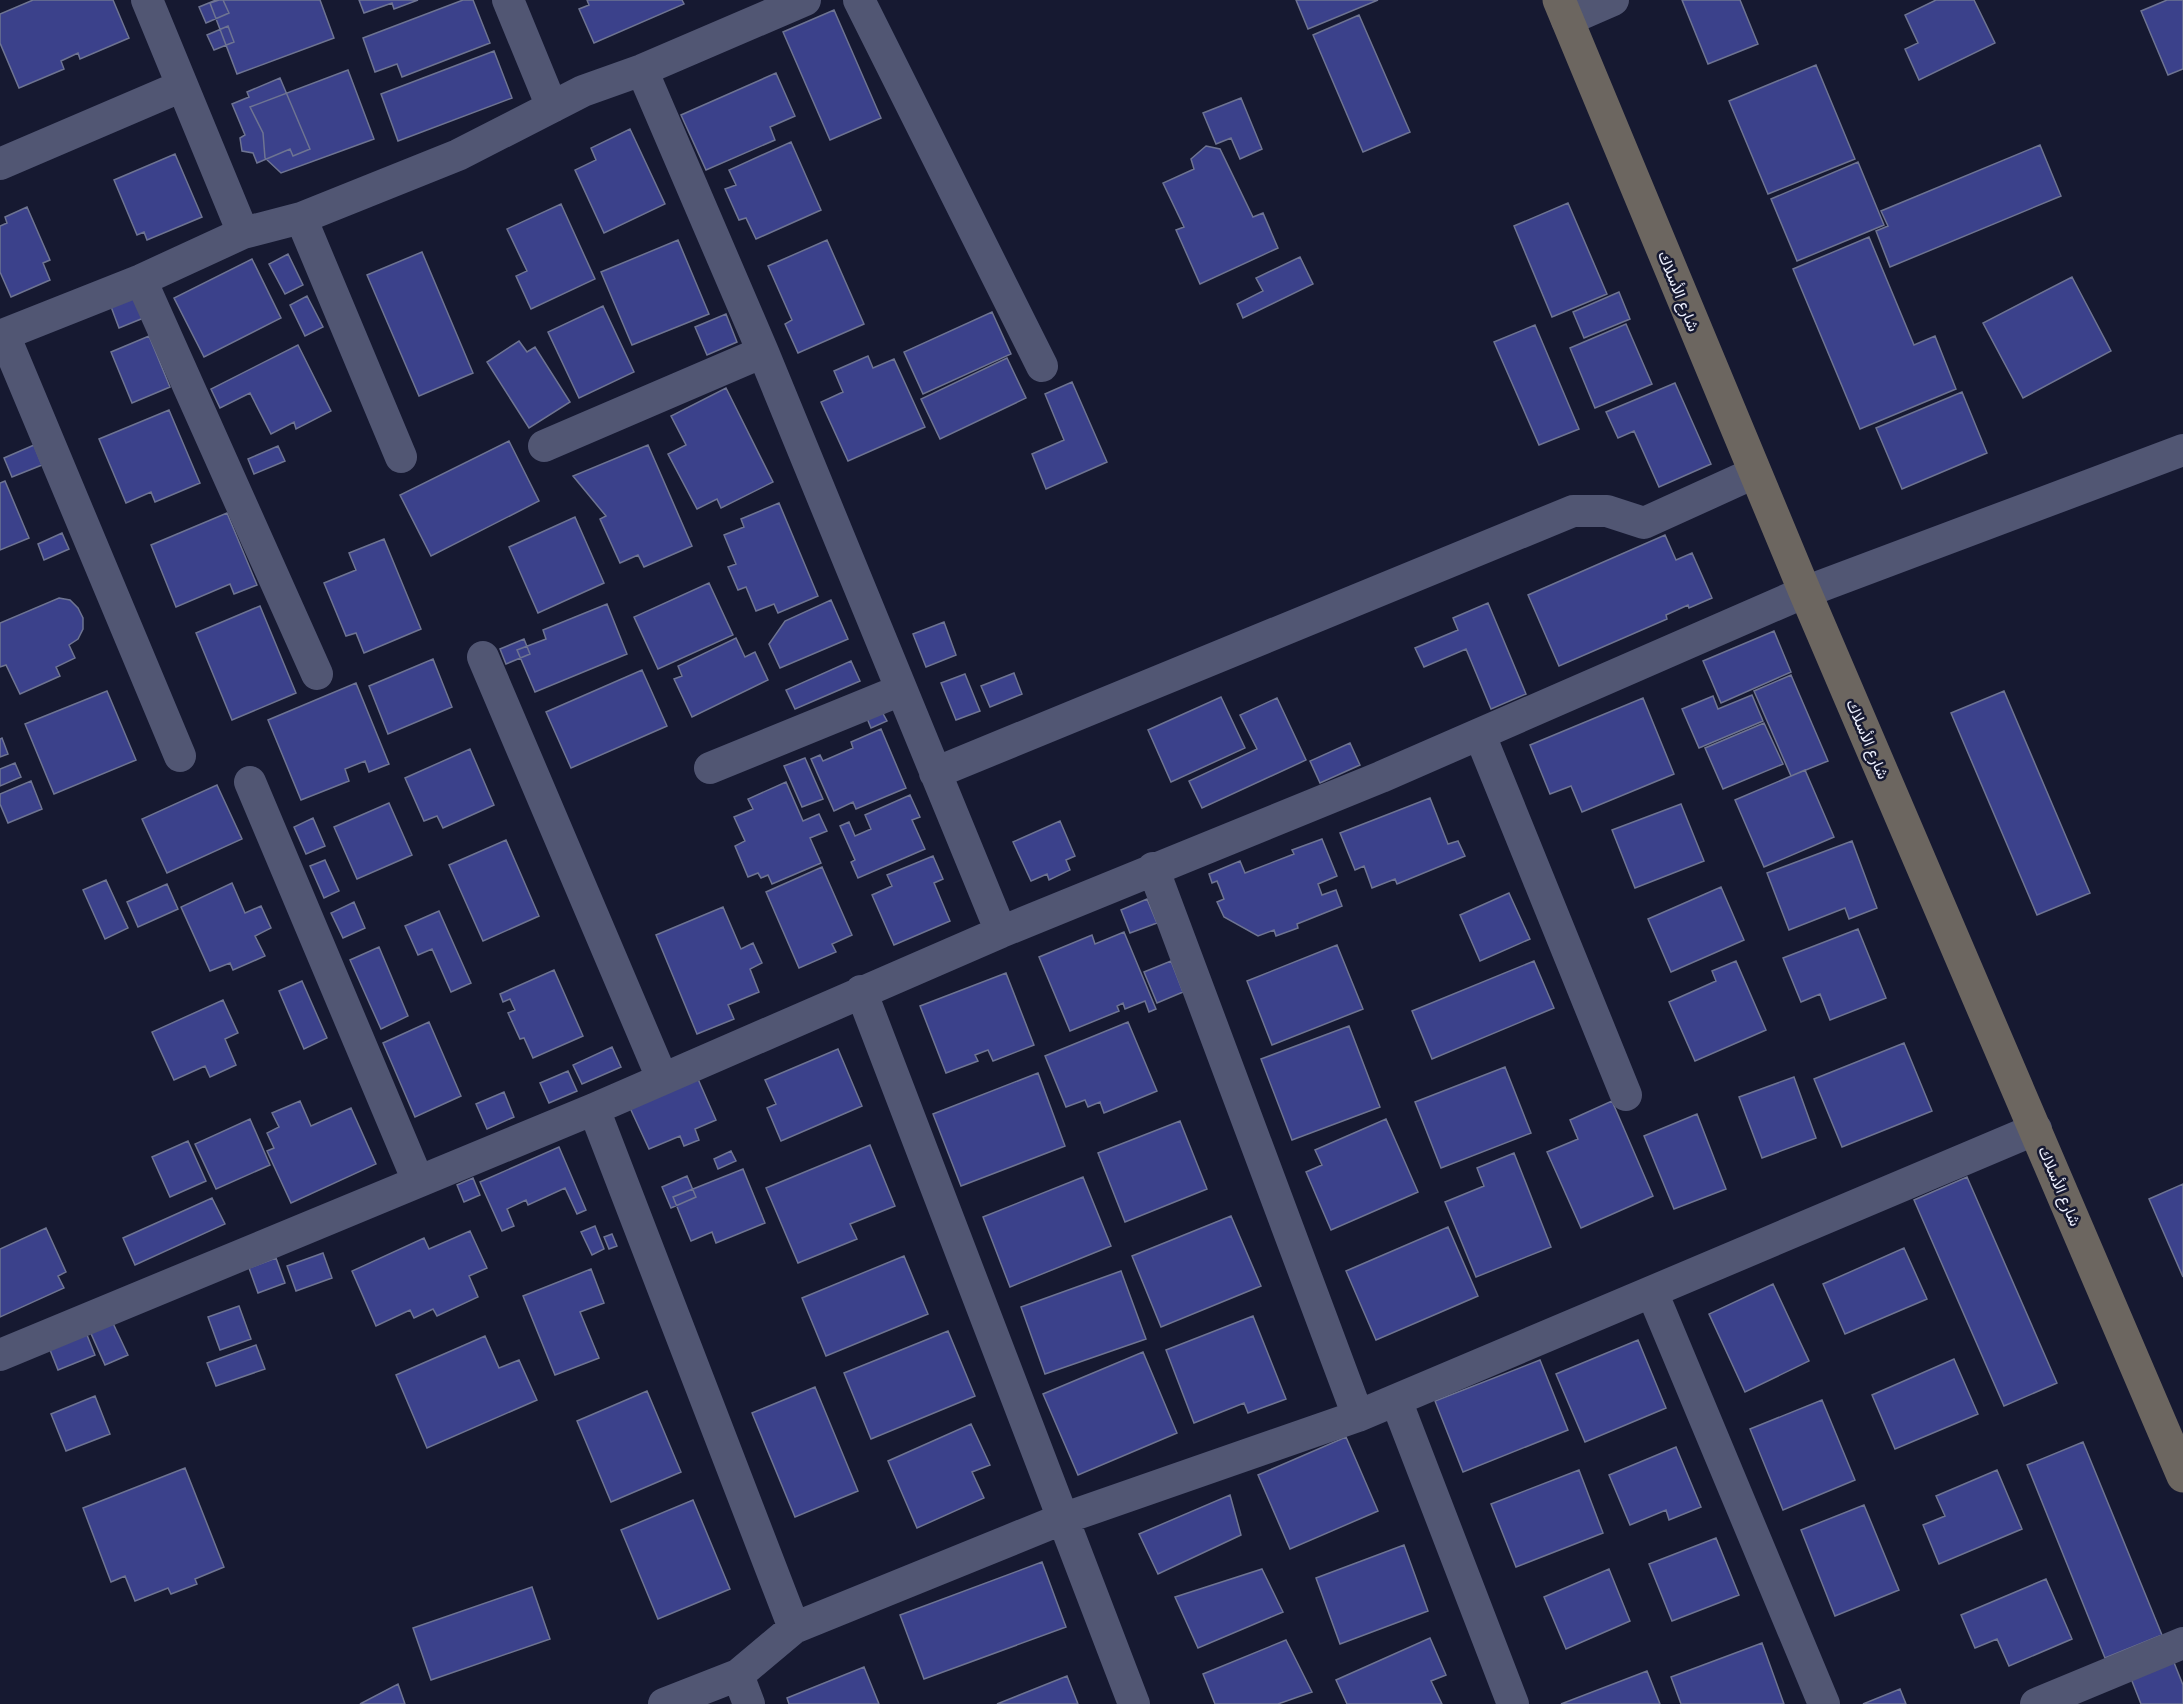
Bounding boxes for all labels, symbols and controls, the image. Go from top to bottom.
street label: شارع الأسلاك [1652,248,1703,335]
street label: شارع الأسلاك [1840,696,1893,783]
street label: شارع الأسلاك [2032,1143,2085,1230]

